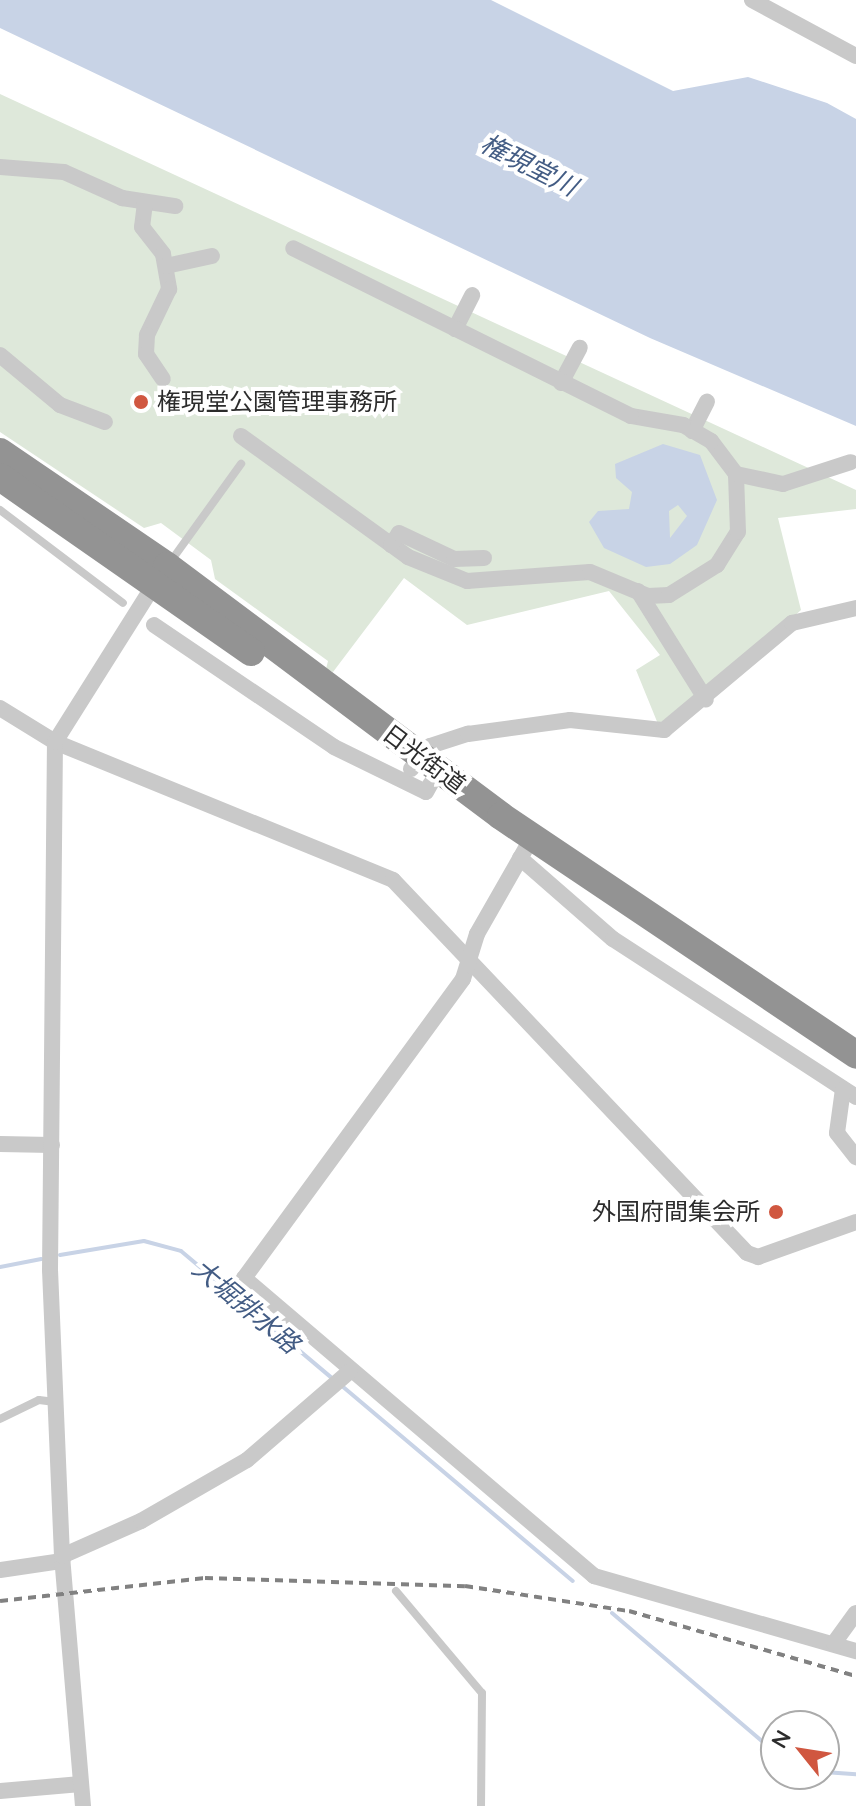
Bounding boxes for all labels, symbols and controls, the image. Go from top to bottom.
water label: 権現堂川 [476,127,582,203]
place label: 権現堂公園管理事務所 [157,388,397,416]
marker: 権現堂公園管理事務所 [132,393,150,411]
street label: 日光街道 [377,719,471,799]
place label: 外国府間集会所 [592,1198,760,1226]
marker: 外国府間集会所 [767,1203,785,1221]
water label: 大堀排水路 [186,1252,306,1360]
north arrow [760,1710,840,1790]
text: N [765,1725,797,1753]

